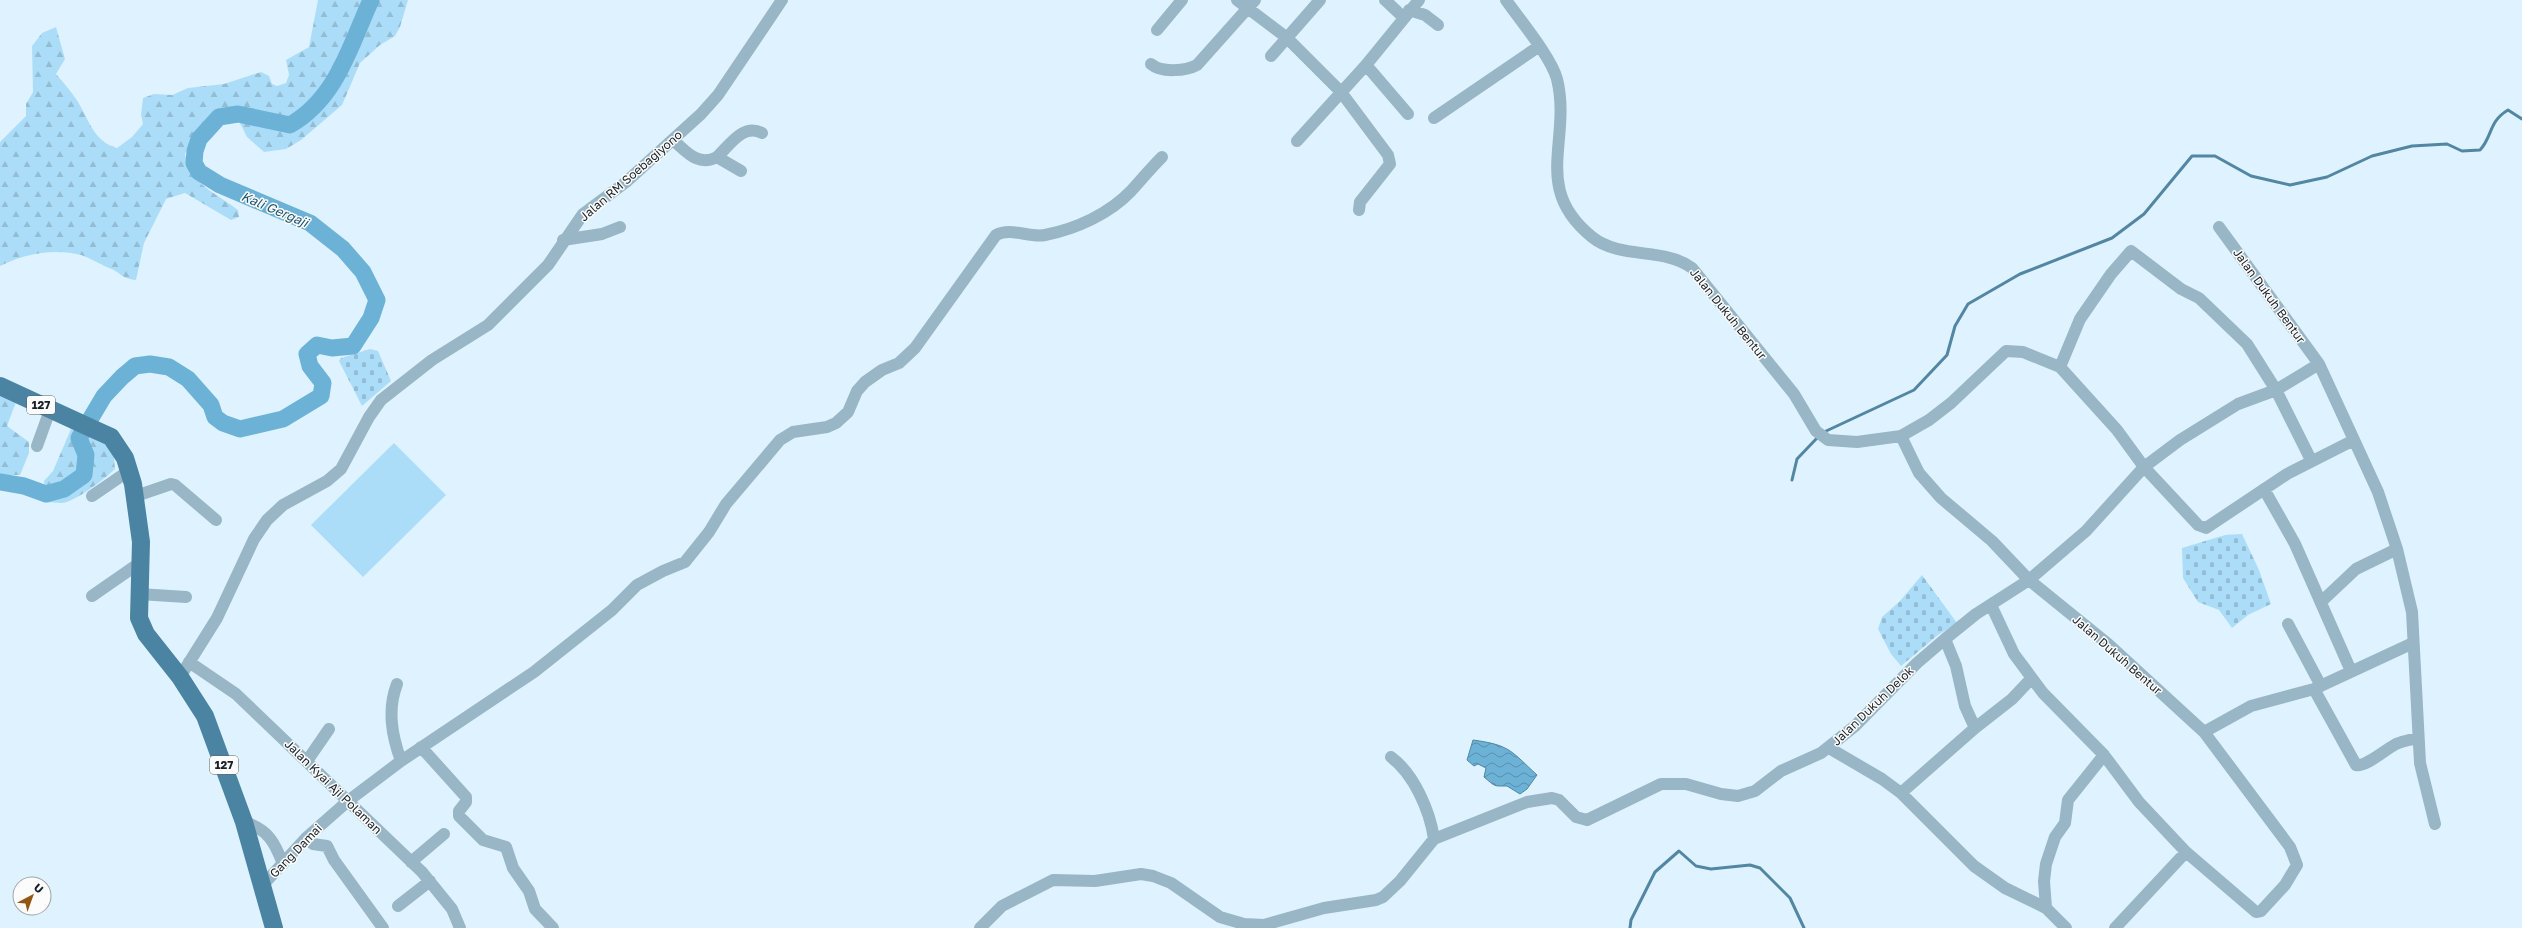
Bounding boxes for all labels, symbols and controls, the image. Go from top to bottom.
street label: Jalan RM Soebagiyono [576,127,685,224]
water label: Kali Gergaji [239,188,312,231]
street label: Jalan Dukuh Bentur [2230,245,2309,346]
street label: Jalan Dukuh Bentur [1687,265,1770,363]
road number: 127 [27,396,55,414]
street label: Jalan Dukuh Bentur [2070,612,2165,698]
street label: Jalan Dukuh Delok [1829,663,1917,748]
street label: Jalan Kyai Aji Polaman [282,736,385,837]
road number: 127 [210,756,238,774]
street label: Gang Damai [266,821,325,881]
north arrow [12,876,52,916]
text: U [32,881,46,896]

